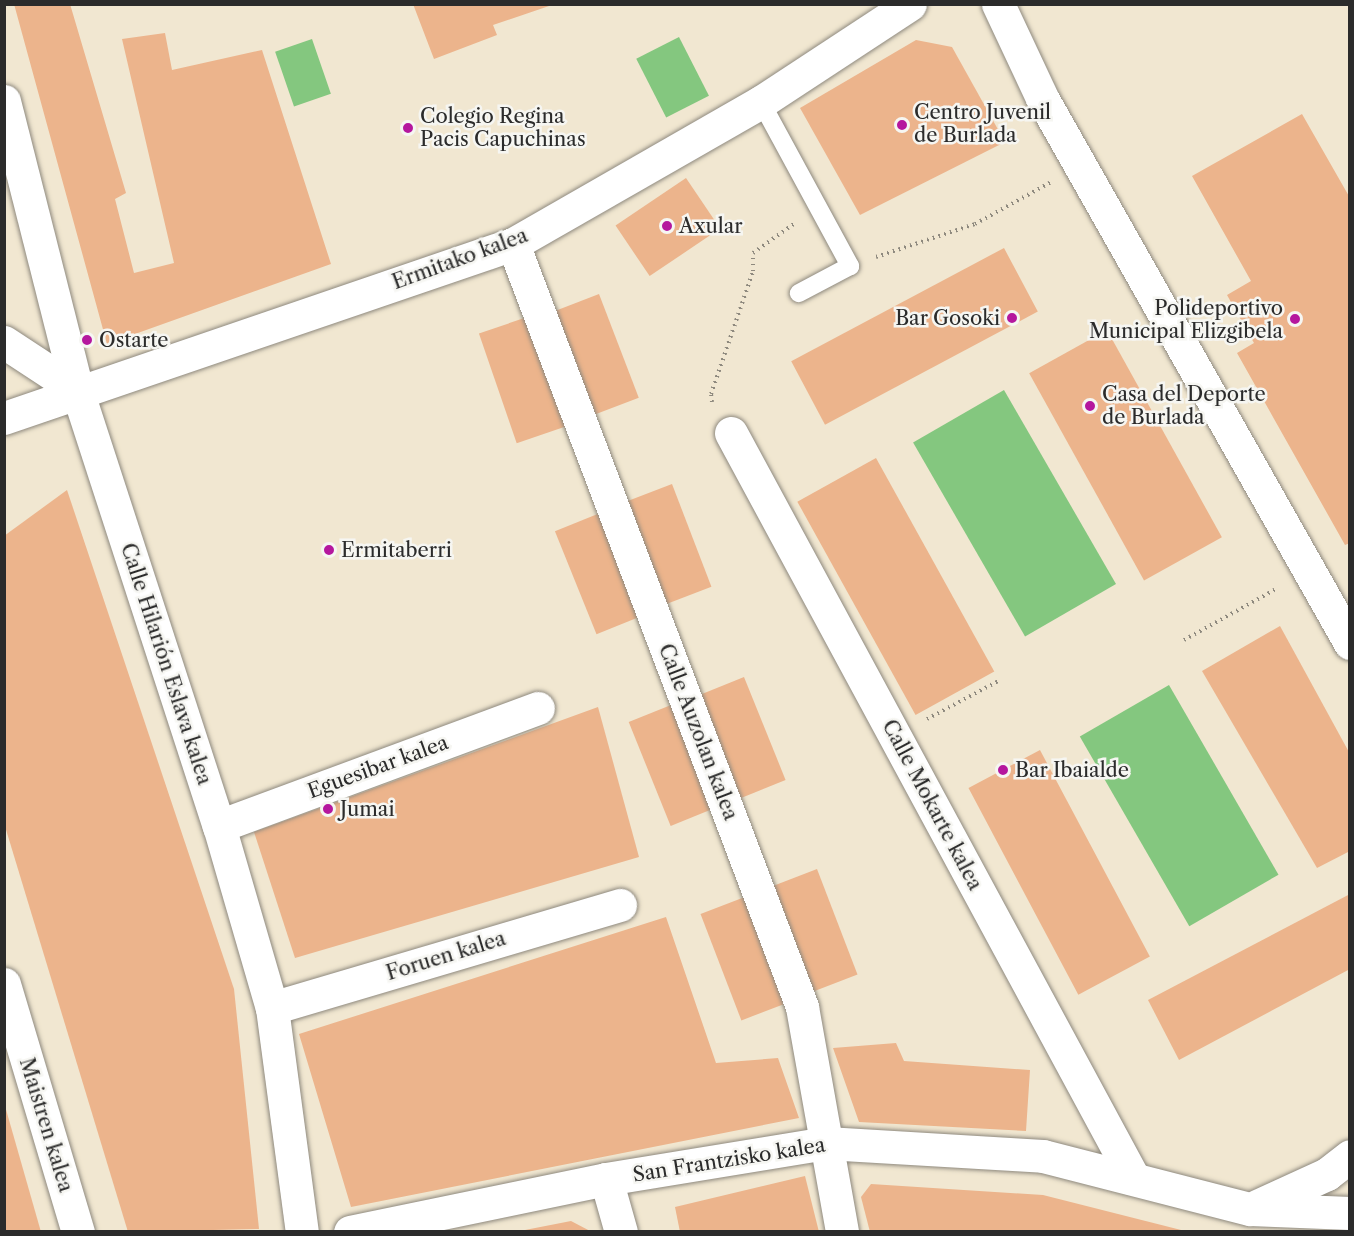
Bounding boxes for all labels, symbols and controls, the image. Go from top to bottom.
place label: Centro Juvenil de Burlada [914,101,1051,148]
place label: Colegio Regina Pacis Capuchinas [420,104,586,151]
marker: Centro Juvenil de Burlada [895,118,909,132]
marker: Colegio Regina Pacis Capuchinas [401,121,415,135]
place label: Axular [679,214,743,238]
marker: Axular [660,219,674,233]
street label: Ermitako kalea [389,223,531,295]
place label: Polideportivo Municipal Elizgibela [1089,296,1283,343]
place label: Bar Gosoki [895,306,1000,330]
marker: Bar Gosoki [1005,311,1019,325]
marker: Polideportivo Municipal Elizgibela [1288,312,1302,326]
place label: Ostarte [99,328,169,352]
marker: Ostarte [80,333,94,347]
place label: Casa del Deporte de Burlada [1102,382,1266,429]
marker: Casa del Deporte de Burlada [1083,399,1097,413]
place label: Ermitaberri [341,538,452,562]
street label: Calle Hilarión Eslava kalea [116,540,216,788]
marker: Ermitaberri [322,543,336,557]
street label: Calle Auzolan kalea [653,640,743,824]
street label: Calle Mokarte kalea [877,716,987,894]
street label: Eguesibar kalea [304,730,452,804]
place label: Bar Ibaialde [1015,758,1129,782]
marker: Bar Ibaialde [996,763,1010,777]
place label: Jumai [340,797,394,821]
marker: Jumai [321,802,335,816]
street label: Foruen kalea [383,926,509,986]
street label: Maistren kalea [14,1055,78,1195]
street label: San Frantzisko kalea [631,1133,827,1187]

